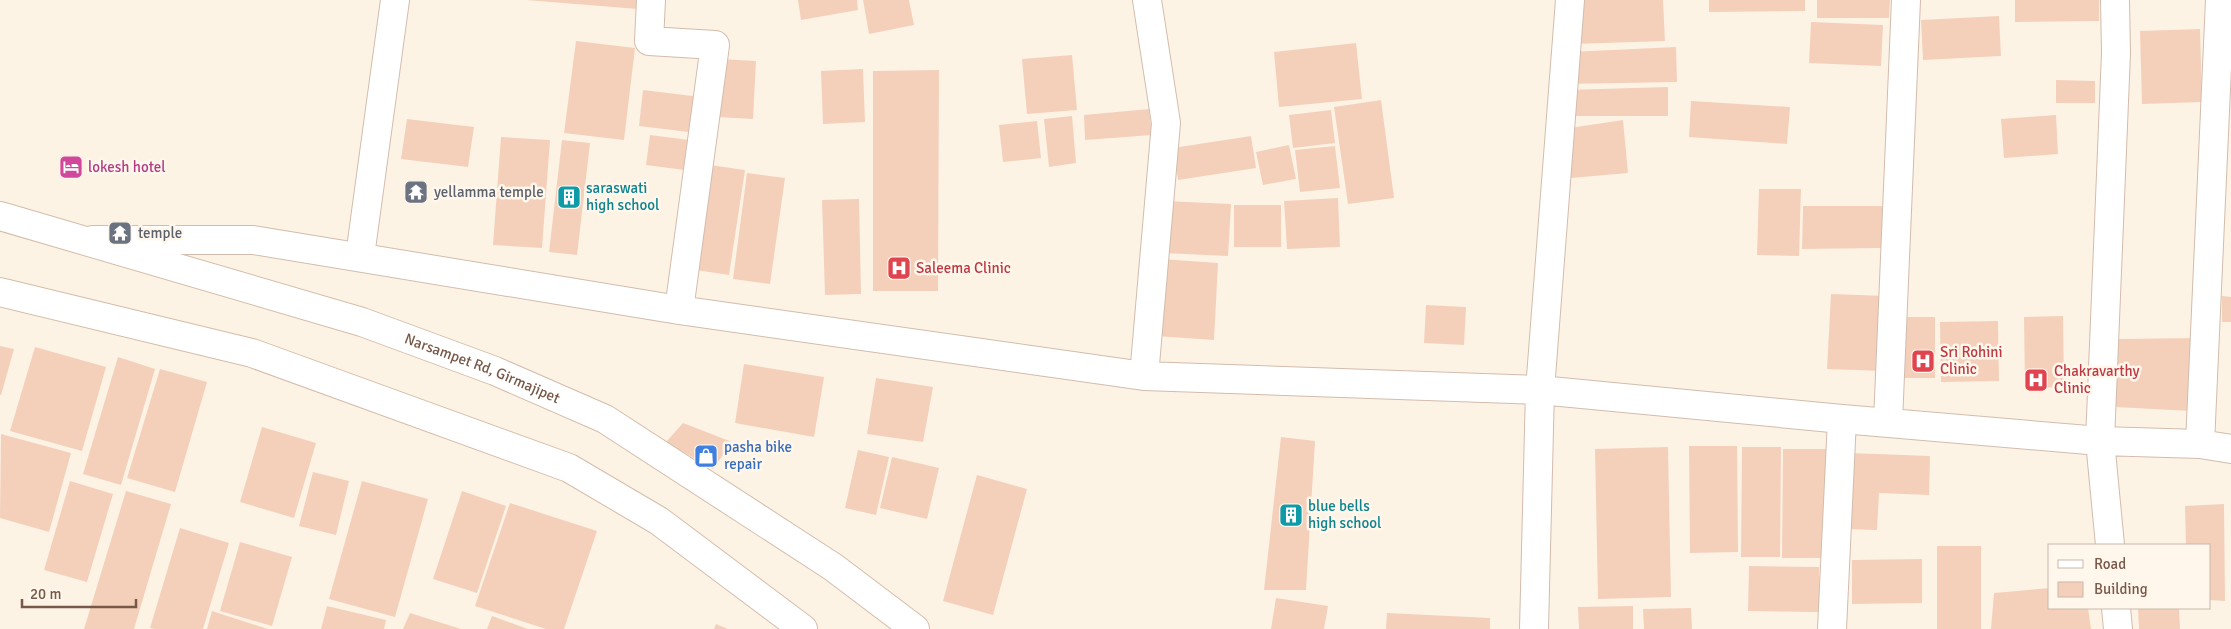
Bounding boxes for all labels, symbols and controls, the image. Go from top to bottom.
hotel icon: lokesh hotel [58,154,84,180]
place label: lokesh hotel [88,158,166,176]
temple icon: yellamma temple [403,179,429,205]
place label: saraswati high school [586,179,659,214]
place label: yellamma temple [434,183,544,201]
building icon: saraswati high school [556,184,582,210]
temple icon: temple [107,220,133,246]
place label: temple [138,224,182,242]
hospital icon: Saleema Clinic [886,255,912,281]
place label: Saleema Clinic [916,259,1011,277]
street label: Narsampet Rd, Girmajipet [402,329,563,407]
place label: Sri Rohini Clinic [1940,343,2003,378]
hospital icon: Sri Rohini Clinic [1910,348,1936,374]
place label: Chakravarthy Clinic [2054,362,2140,397]
hospital icon: Chakravarthy Clinic [2023,367,2049,393]
place label: pasha bike repair [724,438,792,473]
shop icon: pasha bike repair [693,443,719,469]
place label: blue bells high school [1308,497,1381,532]
building icon: blue bells high school [1278,502,1304,528]
legend [2048,544,2211,609]
text: Road [2094,555,2126,573]
scale bar [22,576,136,608]
text: Building [2094,580,2148,598]
text: 20 m [30,585,61,603]

